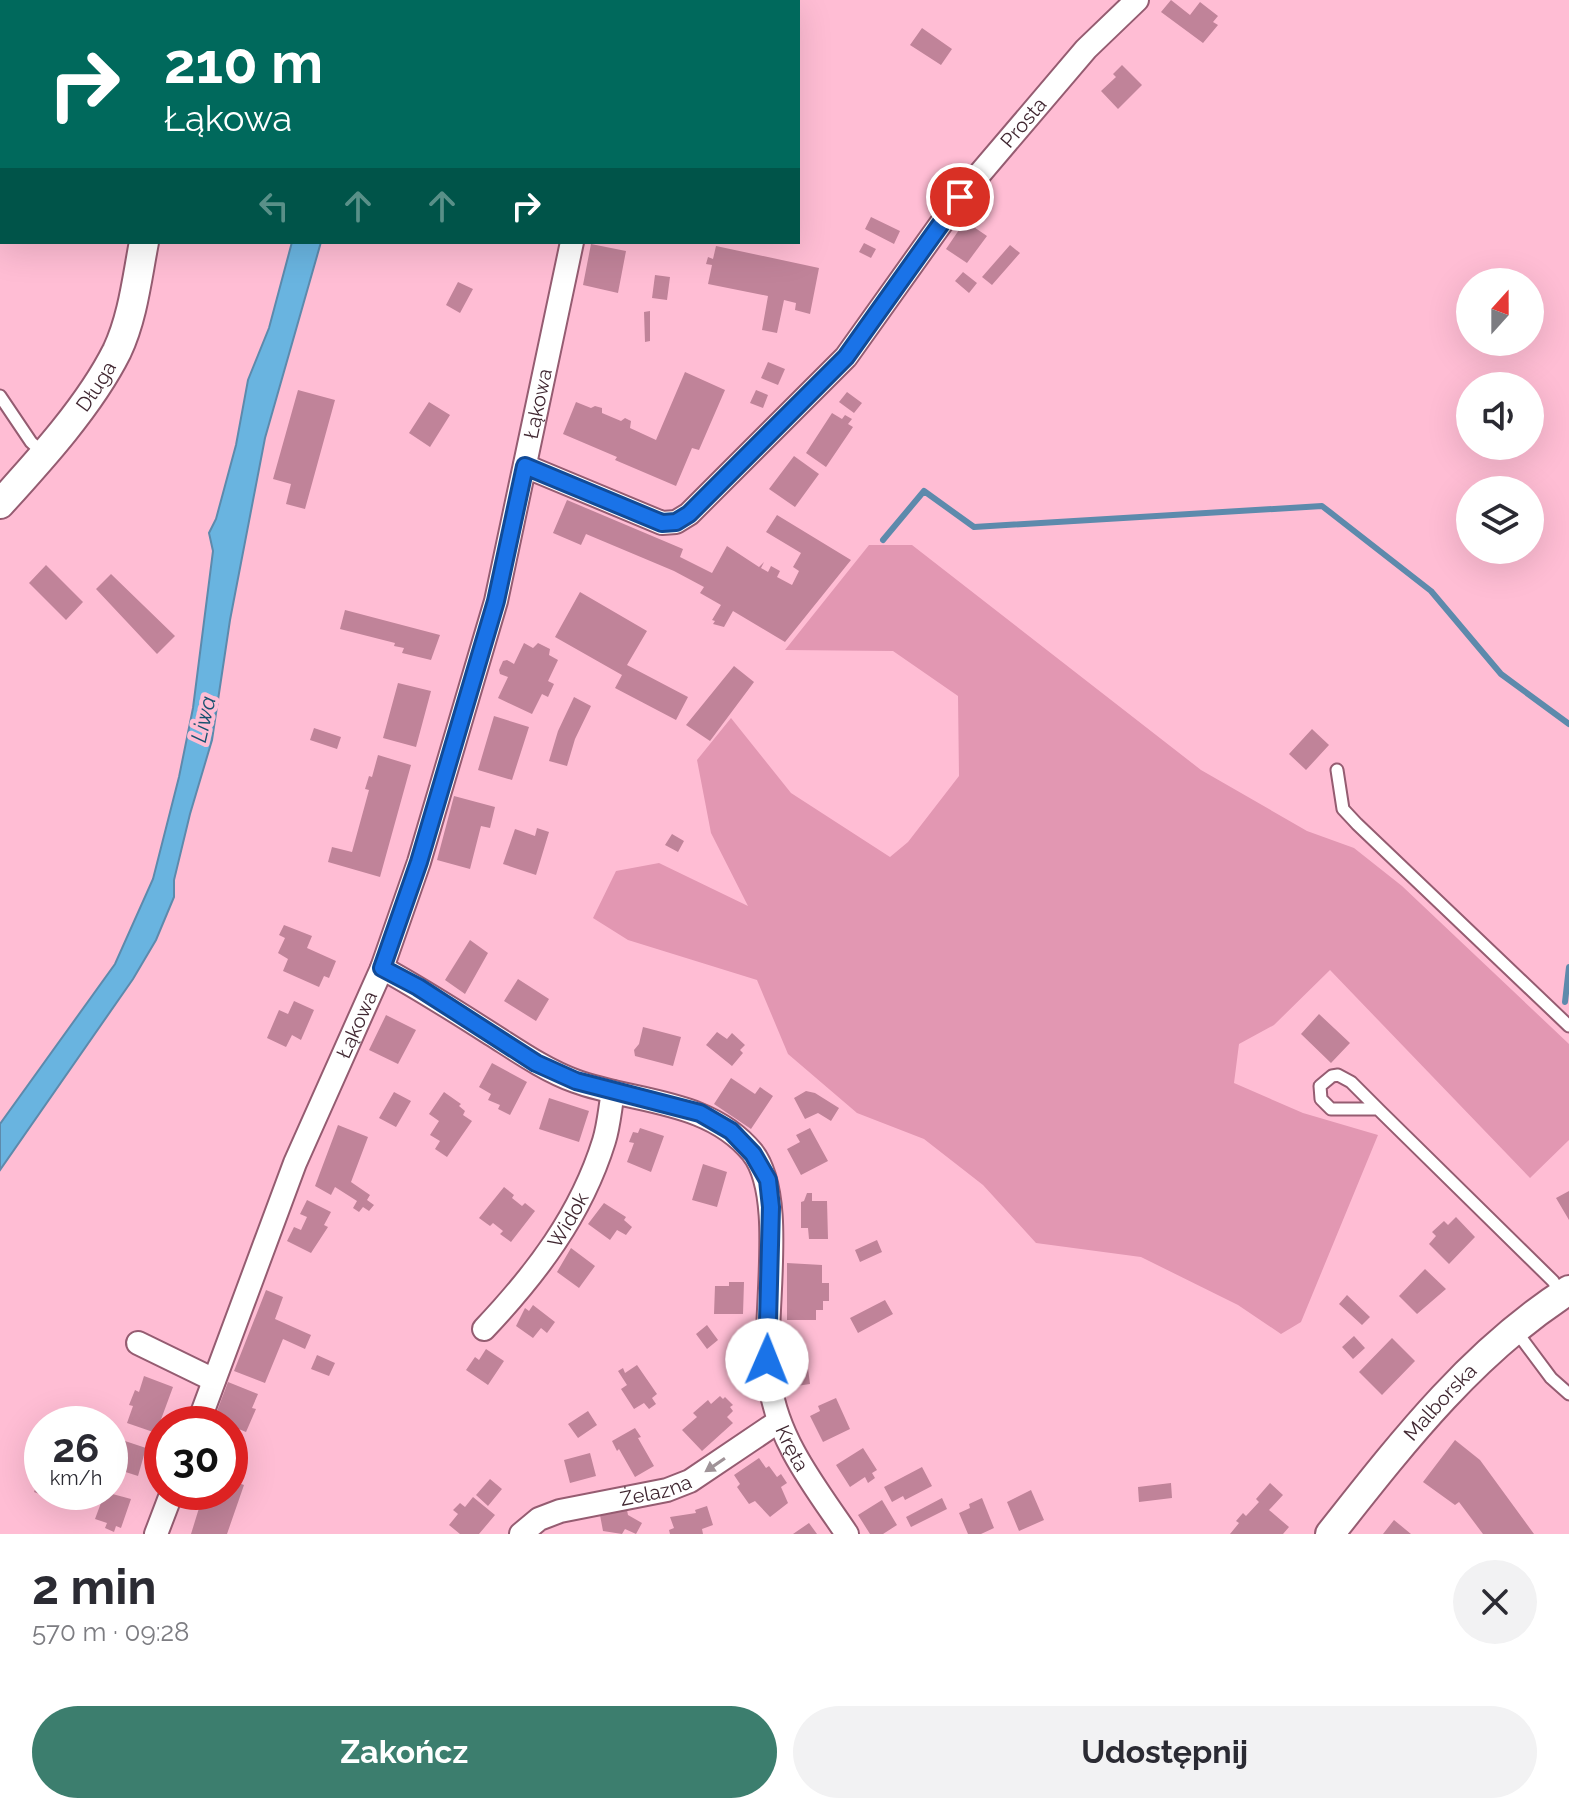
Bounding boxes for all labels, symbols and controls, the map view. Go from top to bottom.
text: 210 m [164,30,323,96]
icon: right [32,32,136,136]
street label: Prosta [995,93,1051,153]
text: Łąkowa [164,97,292,139]
pin [926,163,994,231]
icon: arrive [938,175,982,219]
icon: left [252,184,296,228]
icon: ahead [336,184,380,228]
icon: ahead [420,184,464,228]
icon: right [504,184,548,228]
north arrow [1456,268,1544,356]
map controls [1456,268,1544,564]
street label: Długa [71,357,121,416]
street label: Łąkowa [519,366,557,441]
button: sound [1456,372,1544,460]
button: layers [1456,476,1544,564]
water label: Liwa [185,693,221,745]
street label: Łąkowa [331,987,382,1062]
street label: Widok [542,1188,594,1252]
position arrow [725,1318,809,1402]
street label: Malborska [1399,1358,1482,1445]
speed limit sign: 30 [144,1406,248,1510]
street label: Kręta [770,1421,814,1476]
text: 26 [53,1424,99,1471]
one-way arrow [704,1457,725,1472]
text: km/h [50,1466,102,1490]
street label: Żelazna [618,1470,695,1511]
text: 2 min [32,1559,157,1615]
button: close [1453,1560,1537,1644]
text: 570 m · 09:28 [32,1617,190,1647]
button: Zakończ [32,1706,777,1798]
button: Udostępnij [793,1706,1537,1798]

